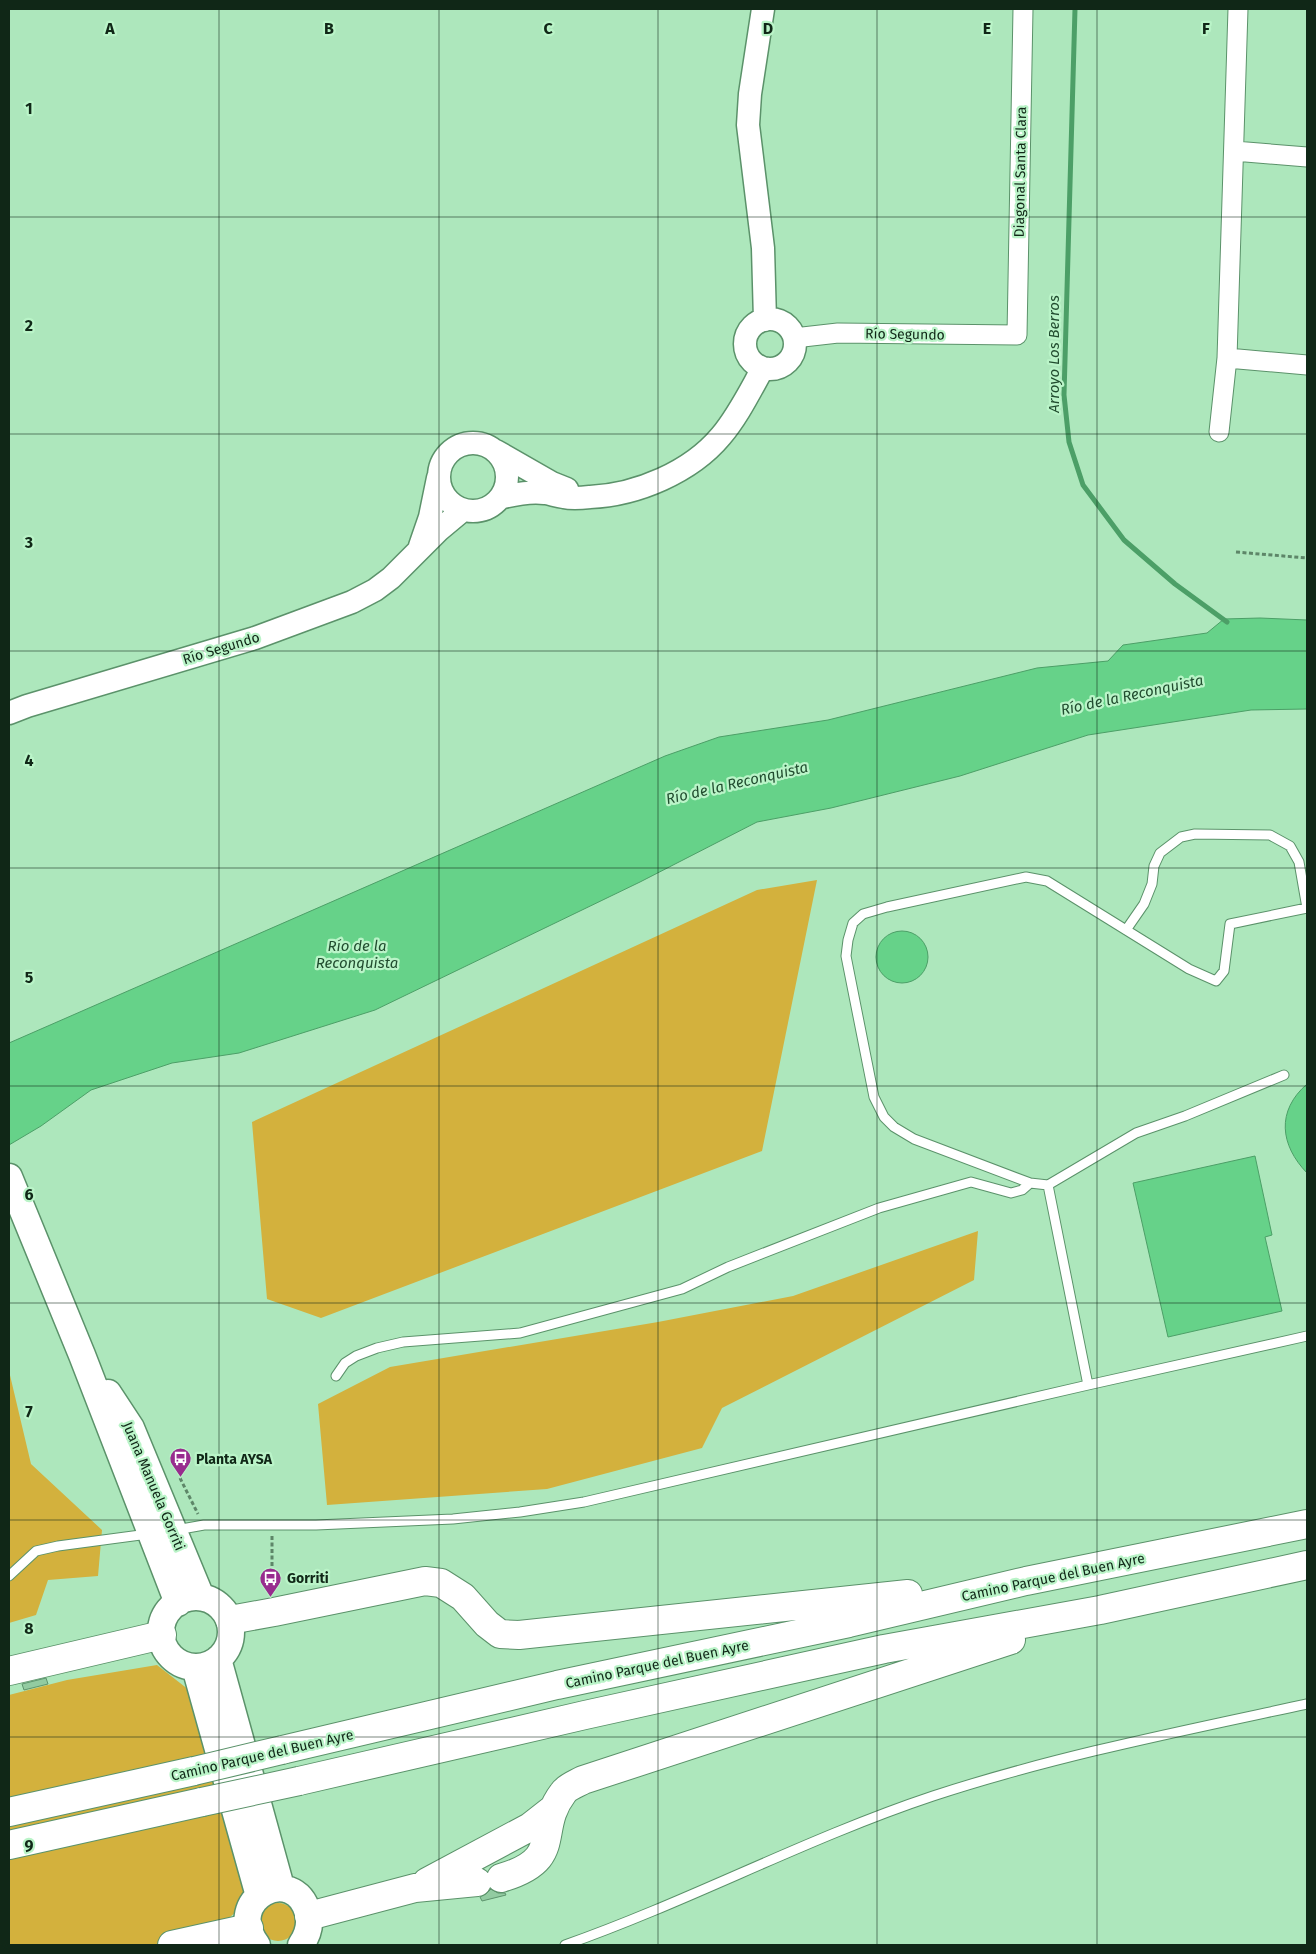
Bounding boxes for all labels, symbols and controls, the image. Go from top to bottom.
text: A [104,19,115,38]
text: B [324,19,334,38]
text: C [543,19,553,38]
text: D [763,19,773,38]
text: E [983,19,991,38]
text: F [1202,19,1210,38]
text: 1 [25,99,33,118]
street label: Diagonal Santa Clara [1011,106,1030,238]
water label: Arroyo Los Berros [1045,295,1063,414]
text: 2 [25,316,33,335]
street label: Río Segundo [865,325,945,344]
text: 3 [24,533,33,552]
street label: Río Segundo [181,629,262,668]
water label: Río de la Reconquista [1059,671,1205,719]
text: 4 [24,751,34,770]
water label: Río de la Reconquista [664,758,810,808]
water label: Río de la Reconquista [316,937,398,972]
text: 5 [25,968,34,987]
text: 6 [24,1185,34,1204]
text: 7 [25,1402,33,1421]
street label: Juana Manuela Gorriti [119,1419,188,1553]
bus stop icon: Planta AYSA [168,1447,192,1478]
place label: Planta AYSA [196,1451,273,1468]
street label: Camino Parque del Buen Ayre [960,1550,1146,1605]
bus stop icon: Gorriti [259,1566,283,1597]
place label: Gorriti [287,1570,329,1587]
text: 8 [24,1619,34,1638]
street label: Camino Parque del Buen Ayre [564,1637,750,1692]
street label: Camino Parque del Buen Ayre [169,1726,355,1785]
text: 9 [25,1836,34,1855]

